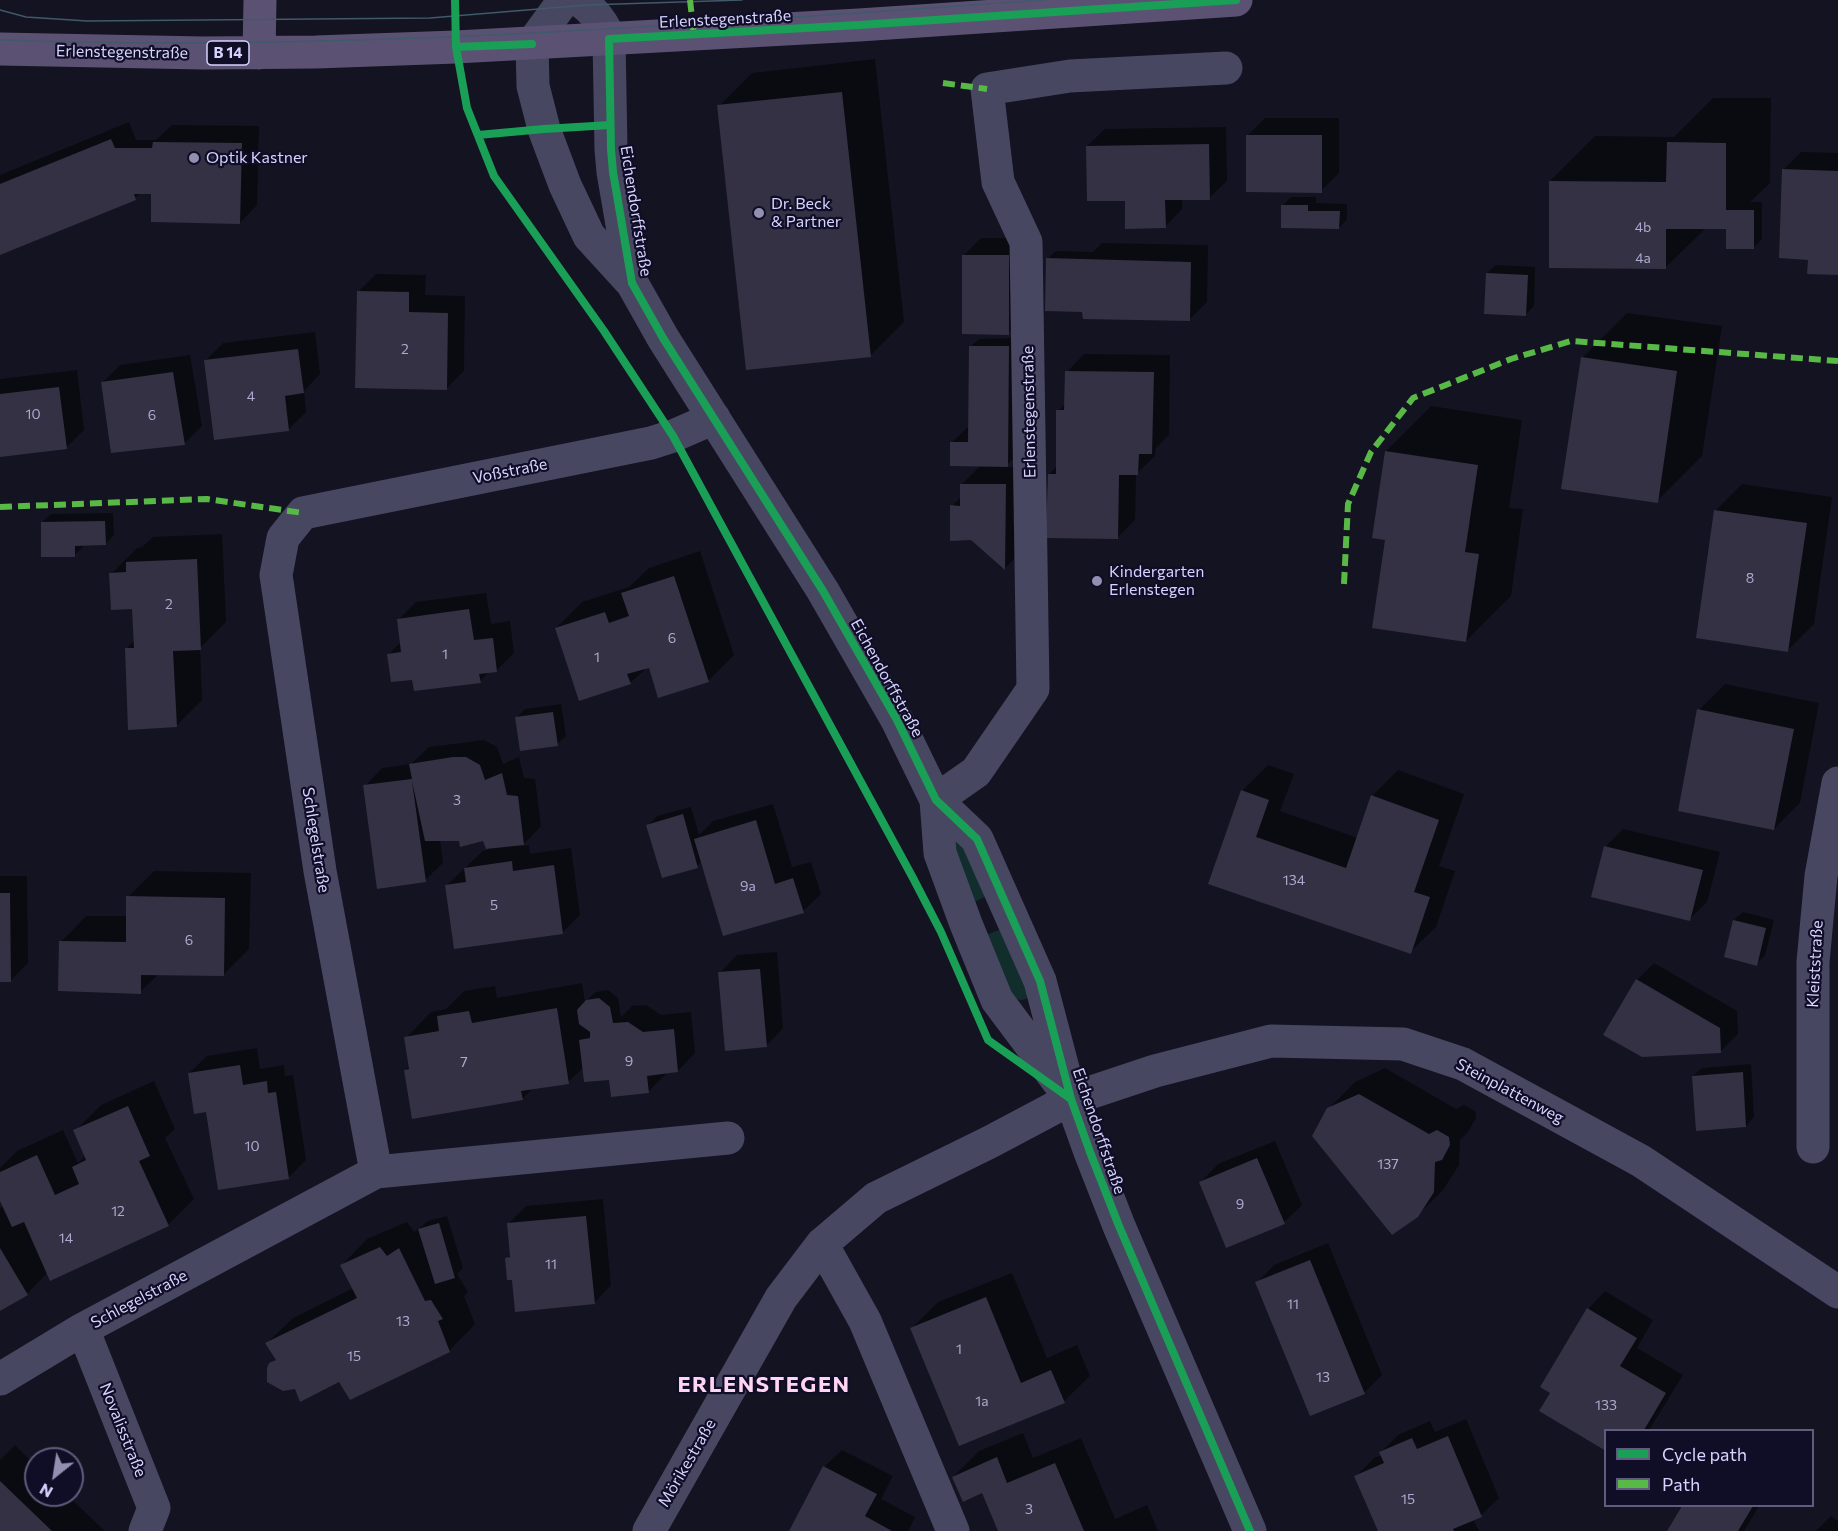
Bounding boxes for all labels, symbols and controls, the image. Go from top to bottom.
street label: Erlenstegenstraße [658,6,792,32]
street label: Erlenstegenstraße [56,41,188,63]
road number: B 14 [207,41,249,65]
street label: Eichendorffstraße [616,144,656,278]
place label: Optik Kastner [206,148,308,168]
marker: Optik Kastner [187,151,201,165]
place label: Dr. Beck & Partner [771,194,841,232]
marker: Dr. Beck & Partner [752,206,766,220]
house number: 4b [1635,219,1651,235]
house number: 4a [1635,250,1651,266]
house number: 2 [401,341,409,357]
street label: Erlenstegenstraße [1018,346,1040,478]
house number: 4 [247,388,255,404]
house number: 10 [25,406,41,422]
house number: 6 [148,407,156,423]
street label: Voßstraße [471,454,549,488]
place label: Kindergarten Erlenstegen [1109,562,1204,600]
house number: 8 [1746,570,1754,586]
marker: Kindergarten Erlenstegen [1090,574,1104,588]
house number: 2 [165,596,173,612]
street label: Eichendorffstraße [847,616,927,740]
house number: 6 [668,630,676,646]
house number: 1 [442,646,448,662]
house number: 1 [594,649,600,665]
street label: Schlegelstraße [298,786,334,894]
house number: 3 [453,792,461,808]
house number: 134 [1283,872,1305,888]
house number: 9a [740,878,756,894]
house number: 5 [490,897,498,913]
street label: Kleiststraße [1803,920,1827,1008]
house number: 6 [185,932,193,948]
house number: 9 [625,1053,633,1069]
house number: 7 [460,1054,468,1070]
street label: Steinplattenweg [1453,1055,1567,1127]
street label: Eichendorffstraße [1068,1065,1130,1197]
house number: 10 [244,1138,260,1154]
house number: 137 [1377,1156,1399,1172]
house number: 9 [1236,1196,1244,1212]
house number: 12 [111,1203,125,1219]
house number: 14 [59,1230,73,1246]
house number: 11 [545,1256,557,1272]
street label: Schlegelstraße [87,1266,191,1332]
house number: 11 [1287,1296,1299,1312]
house number: 13 [396,1313,410,1329]
house number: 1 [956,1341,962,1357]
house number: 15 [347,1348,361,1364]
house number: 13 [1316,1369,1330,1385]
district label: ERLENSTEGEN [677,1372,851,1398]
street label: Novalisstraße [95,1380,151,1480]
house number: 1a [975,1393,989,1409]
house number: 133 [1595,1397,1617,1413]
street label: Mörikestraße [654,1415,720,1511]
legend [1604,1429,1814,1507]
text: Cycle path [1662,1443,1747,1465]
north arrow [24,1447,84,1507]
text: Path [1662,1473,1700,1495]
text: N [36,1480,56,1503]
house number: 15 [1401,1491,1415,1507]
house number: 3 [1025,1501,1033,1517]

